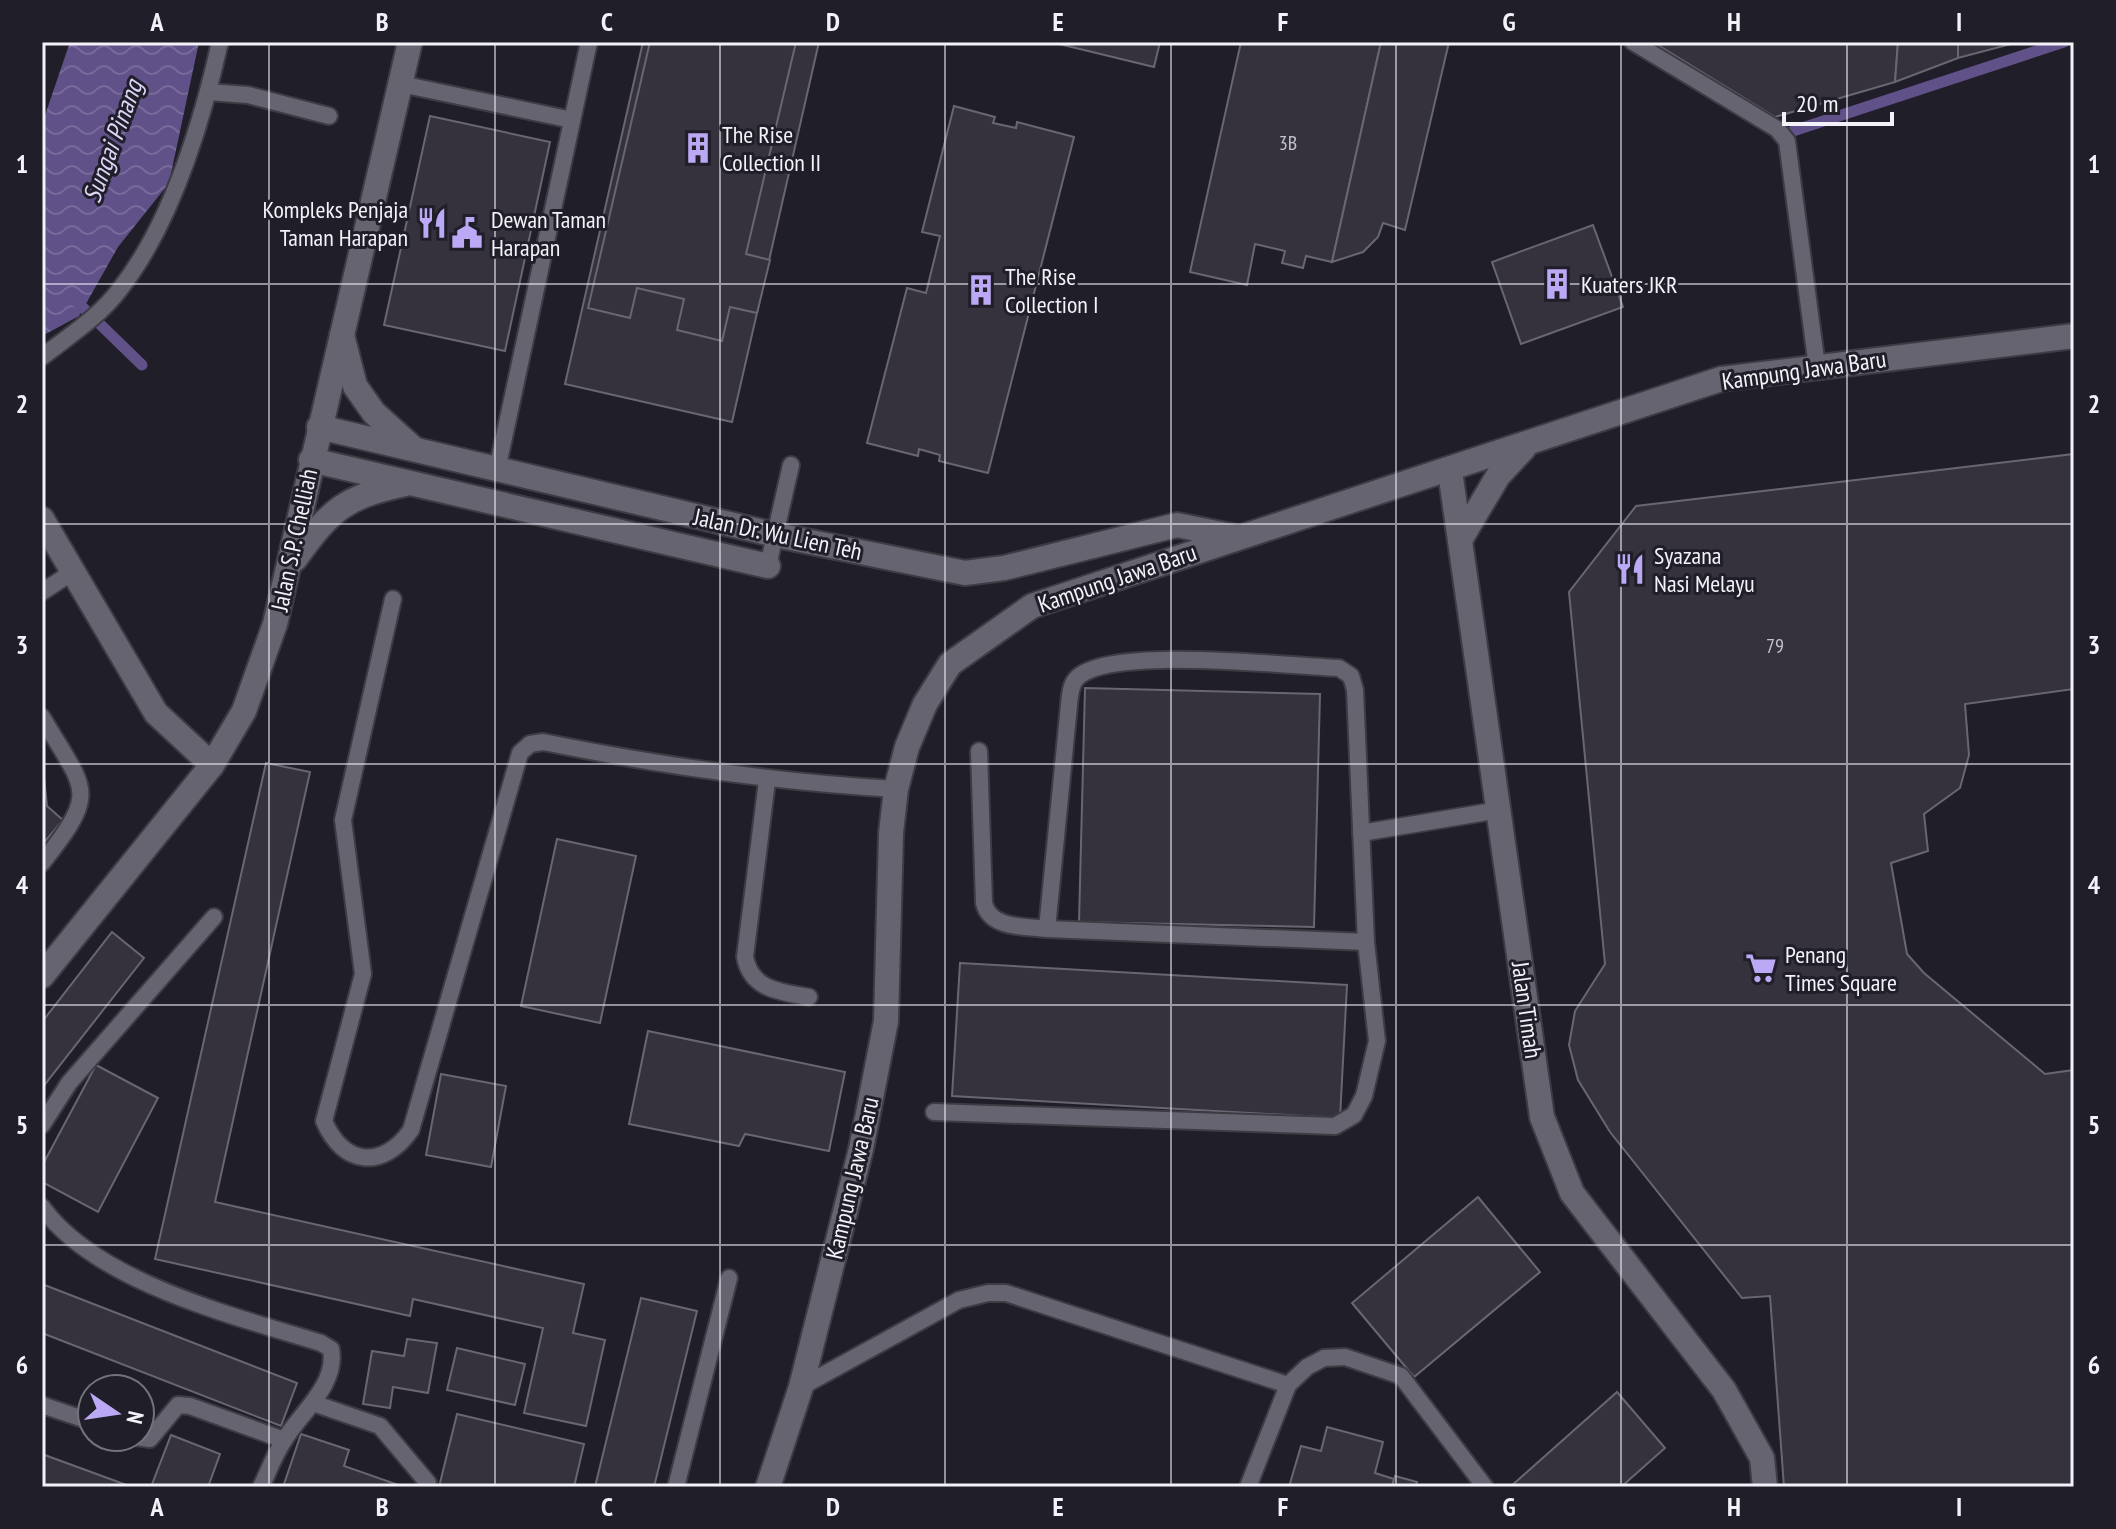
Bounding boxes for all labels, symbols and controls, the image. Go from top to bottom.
text: A [149,5,164,38]
text: B [376,5,389,38]
text: C [601,5,613,38]
text: D [826,5,840,38]
text: E [1052,5,1064,38]
text: F [1278,5,1289,38]
text: G [1502,5,1516,38]
text: H [1727,5,1741,38]
text: I [1956,5,1962,38]
water label: Sungai Pinang [75,73,150,207]
scale bar [1784,76,1892,126]
text: 20 m [1796,88,1838,119]
place label: The Rise Collection II [722,119,821,178]
house number: 3B [1279,130,1297,156]
building icon: The Rise Collection II [681,131,715,165]
text: 1 [16,147,28,180]
text: 1 [2088,147,2100,180]
place label: Kompleks Penjaja Taman Harapan [263,194,408,253]
place label: Dewan Taman Harapan [491,204,606,263]
restaurant icon: Kompleks Penjaja Taman Harapan [415,206,449,240]
public building icon: Dewan Taman Harapan [450,216,484,250]
place label: The Rise Collection I [1005,261,1099,320]
building icon: Kuaters JKR [1540,267,1574,301]
place label: Kuaters JKR [1581,269,1678,300]
building icon: The Rise Collection I [964,273,998,307]
street label: Kampung Jawa Baru [1720,343,1888,397]
text: 2 [16,387,28,420]
text: 2 [2088,387,2100,420]
street label: Jalan S.P. Chelliah [264,466,324,615]
street label: Jalan Dr. Wu Lien Teh [690,501,865,567]
street label: Kampung Jawa Baru [1034,536,1200,620]
place label: Syazana Nasi Melayu [1654,540,1755,599]
restaurant icon: Syazana Nasi Melayu [1613,552,1647,586]
text: 3 [16,628,28,661]
text: 3 [2088,628,2100,661]
house number: 79 [1766,633,1784,659]
text: 4 [16,868,29,901]
text: 4 [2088,868,2101,901]
place label: Penang Times Square [1785,939,1897,998]
supermarket icon: Penang Times Square [1744,951,1778,985]
street label: Jalan Timah [1505,959,1549,1060]
street label: Kampung Jawa Baru [818,1094,886,1262]
text: 5 [16,1108,28,1141]
text: 5 [2088,1108,2100,1141]
text: 6 [16,1348,28,1381]
text: 6 [2088,1348,2100,1381]
north arrow [76,1373,156,1453]
text: N [121,1409,150,1426]
text: A [149,1490,164,1523]
text: B [376,1490,389,1523]
text: C [601,1490,613,1523]
text: D [826,1490,840,1523]
text: E [1052,1490,1064,1523]
text: F [1278,1490,1289,1523]
text: G [1502,1490,1516,1523]
text: H [1727,1490,1741,1523]
text: I [1956,1490,1962,1523]

